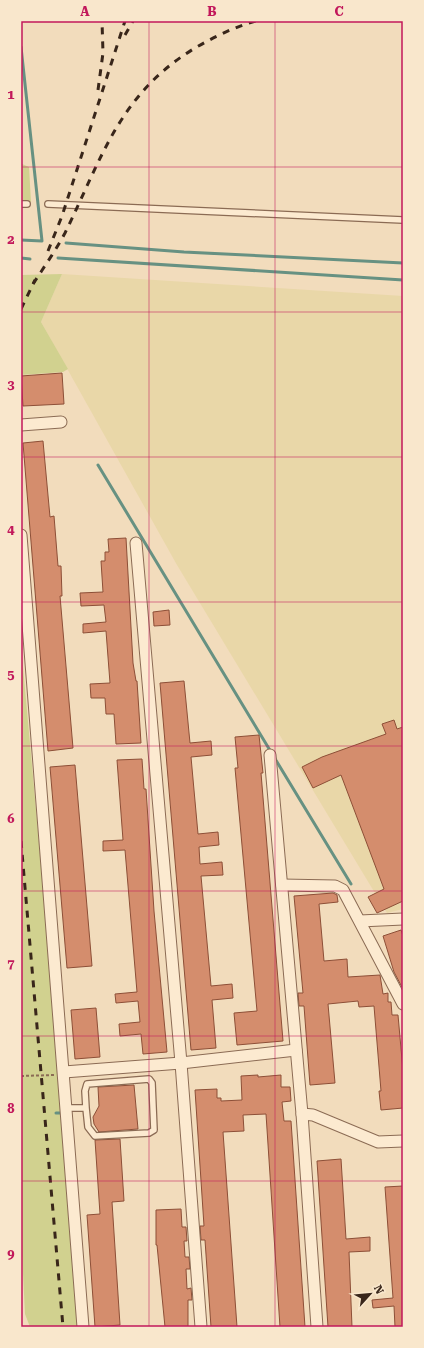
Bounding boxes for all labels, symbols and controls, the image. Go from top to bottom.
text: A [80,4,90,19]
text: B [207,4,217,19]
text: C [334,4,344,19]
text: 1 [7,87,15,102]
text: 2 [7,232,15,247]
text: 3 [7,377,15,392]
text: 4 [7,522,15,537]
text: 5 [7,667,15,682]
text: 6 [7,811,15,826]
text: 7 [7,956,15,971]
text: 8 [7,1101,15,1116]
text: 9 [7,1246,15,1261]
north arrow [350,1274,390,1314]
text: N [371,1283,386,1297]

